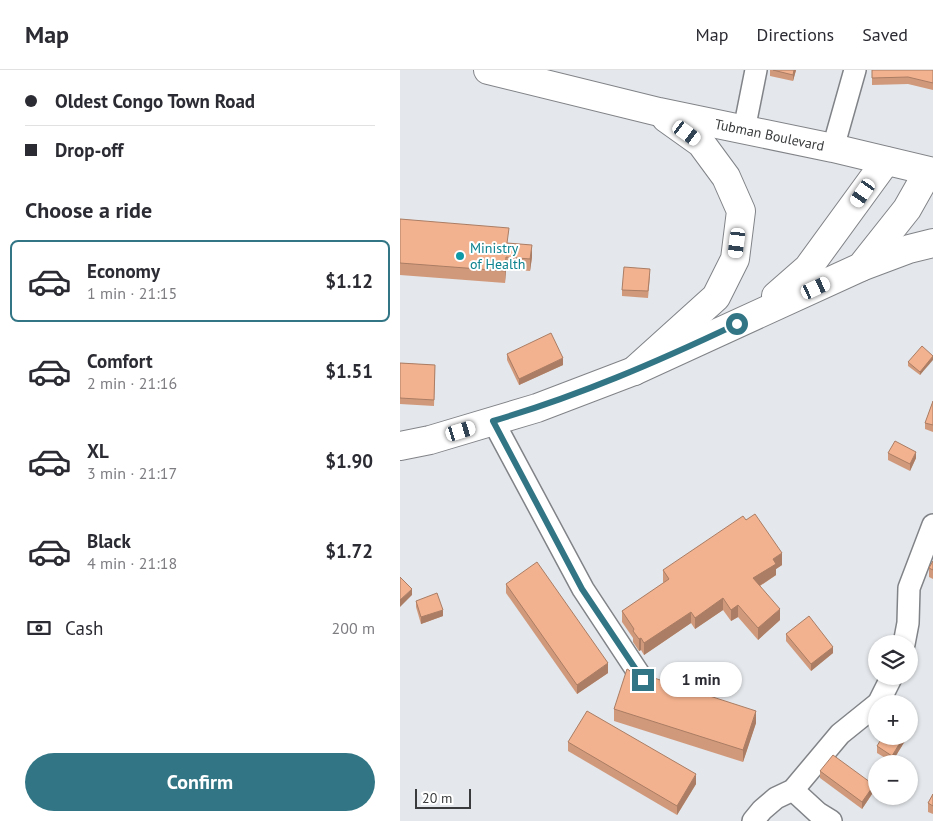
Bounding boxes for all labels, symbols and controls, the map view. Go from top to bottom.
text: Map [25,19,69,50]
text: Map [696,23,728,46]
text: Directions [756,23,834,46]
text: Saved [862,23,908,46]
text: Oldest Congo Town Road [55,89,255,113]
street label: Tubman Boulevard [713,115,826,155]
car [670,118,703,148]
text: Drop-off [55,138,123,162]
car [848,176,877,210]
text: Choose a ride [25,196,152,224]
car [727,227,746,259]
place label: Ministry of Health [470,239,526,273]
marker: Ministry of Health [454,250,466,262]
icon: car [27,259,72,304]
text: Economy [87,259,160,283]
text: $1.12 [325,269,373,293]
car [799,275,832,301]
text: 1 min · 21:15 [87,283,177,303]
route start [726,313,748,335]
icon: car [27,349,72,394]
text: Comfort [87,349,153,373]
text: $1.51 [325,359,373,383]
text: 2 min · 21:16 [87,373,177,393]
car [444,419,477,443]
icon: car [27,439,72,484]
text: XL [87,439,109,463]
text: $1.90 [325,449,373,473]
text: 3 min · 21:17 [87,463,177,483]
icon: car [27,529,72,574]
text: Black [87,529,131,553]
text: $1.72 [325,539,373,563]
text: 4 min · 21:18 [87,553,177,573]
icon: cash [25,614,53,642]
text: Cash [65,616,103,640]
text: 200 m [332,618,375,638]
map controls [868,635,918,805]
button: layers [868,635,918,685]
callout: 1 min [660,662,743,698]
route end [632,669,654,691]
text: 1 min [681,669,721,689]
button: + [868,695,918,745]
button: Confirm [25,753,375,811]
button: − [868,755,918,805]
scale bar [415,786,471,809]
text: 20 m [422,789,452,807]

